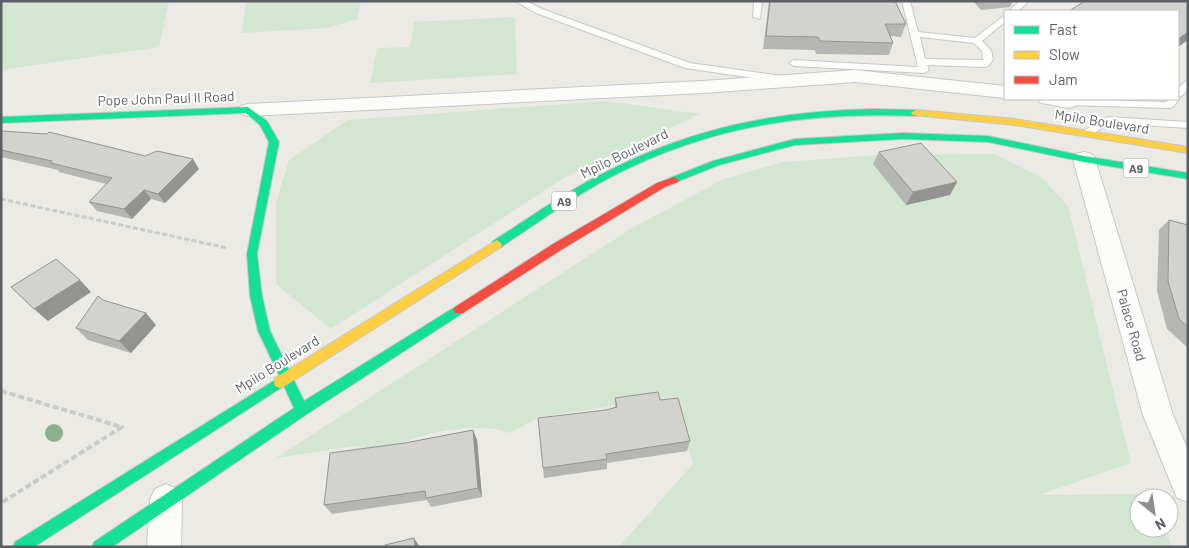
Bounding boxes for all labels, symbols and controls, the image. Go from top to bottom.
legend [1004,10,1179,100]
text: Fast [1049,20,1077,38]
text: Slow [1049,45,1080,63]
text: Jam [1049,70,1078,88]
street label: Pope John Paul II Road [97,87,235,109]
street label: Mpilo Boulevard [1053,105,1151,137]
street label: Mpilo Boulevard [577,124,671,182]
road number: A9 [1124,158,1148,178]
road number: A9 [552,192,576,210]
street label: Palace Road [1114,287,1150,363]
street label: Mpilo Boulevard [232,331,322,397]
north arrow [1129,488,1179,538]
text: N [1152,515,1169,534]

